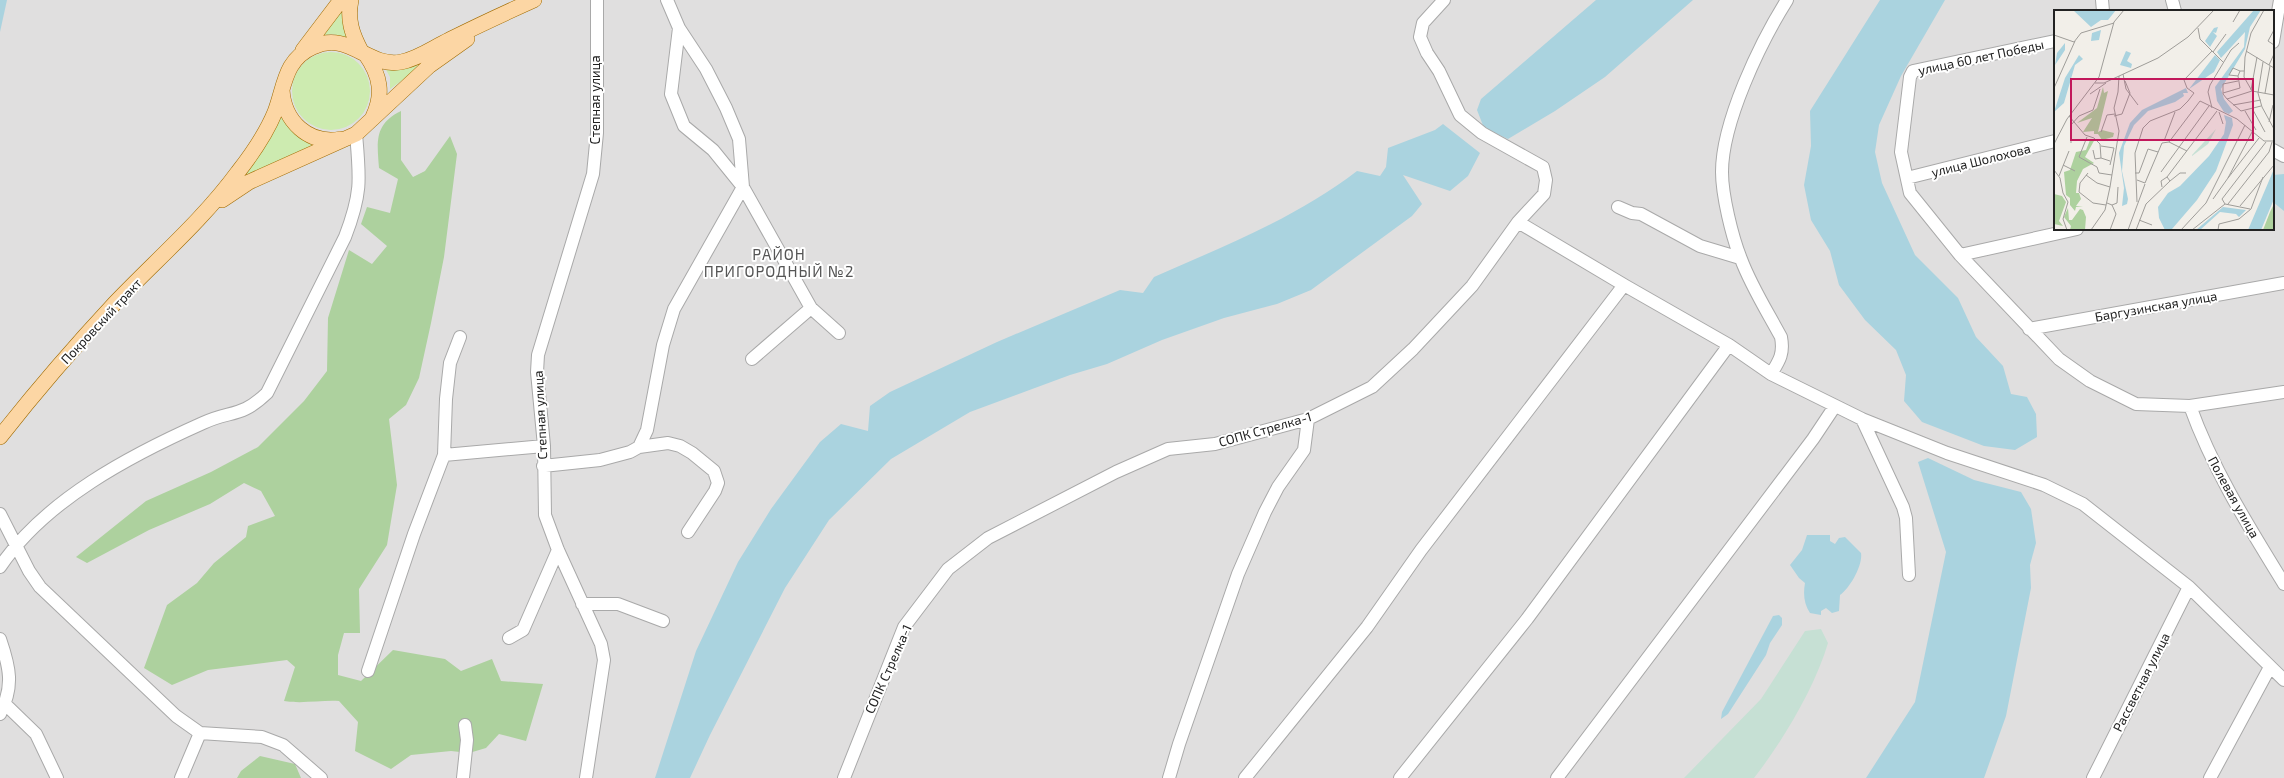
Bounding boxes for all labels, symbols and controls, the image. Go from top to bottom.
inset map [2054,10,2274,230]
street label: улица 60 лет Победы [1917,36,2045,78]
street label: Степная улица [587,55,603,145]
street label: улица Шолохова [1930,140,2032,180]
district label: РАЙОН ПРИГОРОДНЫЙ №2 [704,245,854,280]
street label: Покровский тракт [57,274,145,367]
street label: Баргузинская улица [2094,287,2218,325]
street label: Степная улица [530,370,550,460]
street label: СОПК Стрелка-1 [1217,408,1313,450]
street label: Полевая улица [2205,453,2263,541]
street label: СОПК Стрелка-1 [861,622,915,716]
street label: Рассветная улица [2109,630,2173,734]

